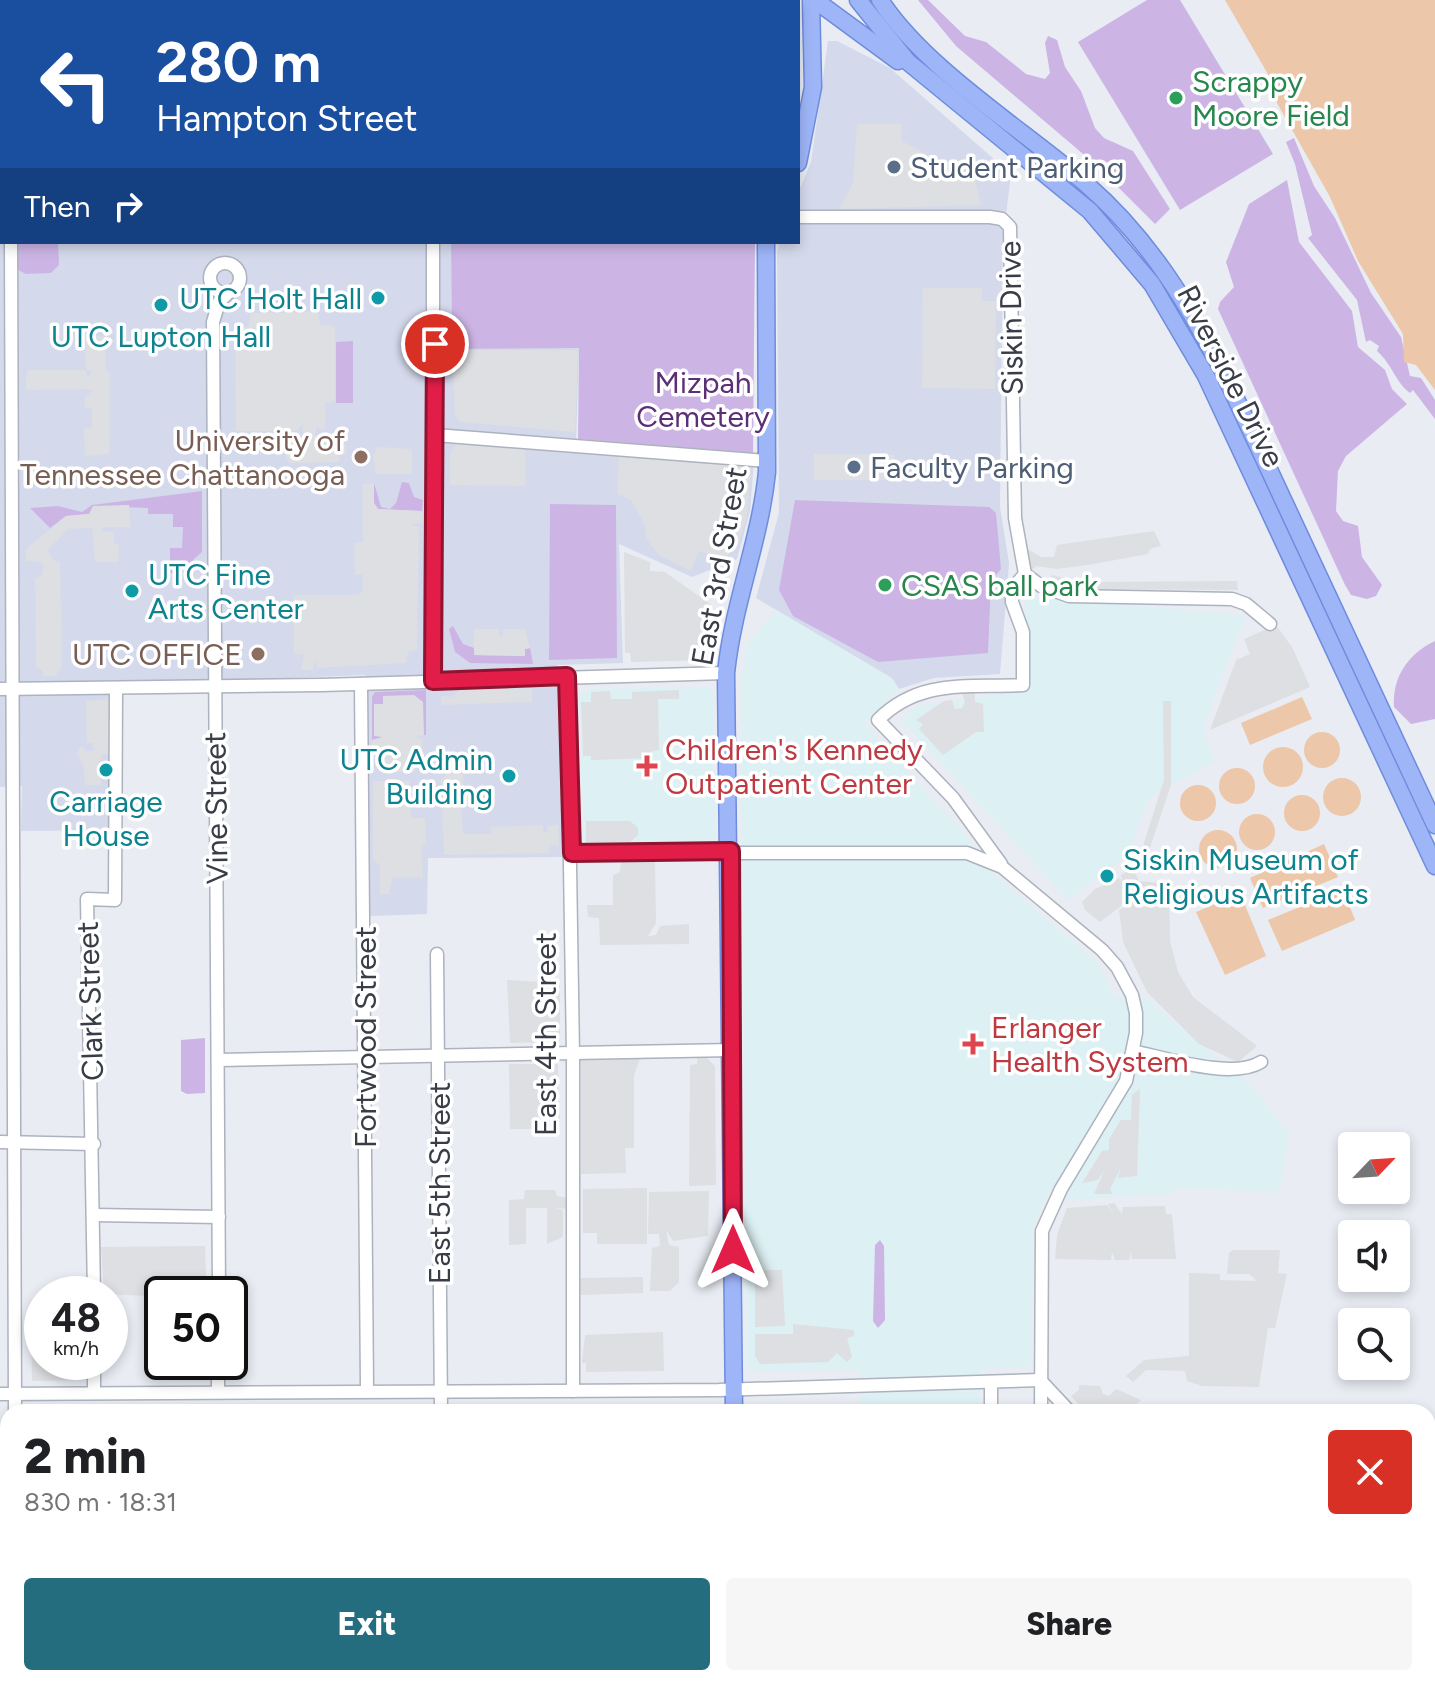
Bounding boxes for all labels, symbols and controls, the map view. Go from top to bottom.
text: 280 m [156,29,321,96]
icon: left [24,32,128,136]
place label: Scrappy Moore Field [1192,63,1350,134]
marker: Scrappy Moore Field [1167,89,1185,107]
text: Hampton Street [156,97,418,140]
place label: Student Parking [910,149,1124,186]
marker: Student Parking [885,158,903,176]
icon: right [106,184,150,228]
text: Then [24,188,90,225]
street label: Siskin Drive [991,240,1031,396]
street label: Riverside Drive [1169,279,1293,473]
place label: UTC Holt Hall [179,280,362,317]
marker: UTC Holt Hall [369,289,387,307]
marker: UTC Lupton Hall [152,296,170,314]
pin [401,310,469,378]
place label: UTC Lupton Hall [51,318,271,355]
icon: arrive [413,322,457,366]
park label: Mizpah Cemetery [636,364,770,435]
place label: University of Tennessee Chattanooga [20,422,345,493]
marker: University of Tennessee Chattanooga [352,448,370,466]
place label: Faculty Parking [870,449,1074,486]
marker: Faculty Parking [845,458,863,476]
street label: East 3rd Street [683,464,755,668]
place label: UTC Fine Arts Center [148,556,304,627]
place label: CSAS ball park [901,567,1099,604]
marker: CSAS ball park [876,576,894,594]
marker: UTC Fine Arts Center [123,582,141,600]
place label: UTC OFFICE [72,636,242,673]
marker: UTC OFFICE [249,645,267,663]
place label: Children's Kennedy Outpatient Center [665,731,923,802]
street label: Vine Street [196,732,236,884]
place label: UTC Admin Building [340,741,493,812]
marker: Children's Kennedy Outpatient Center [636,755,658,777]
marker: Carriage House [97,761,115,779]
marker: UTC Admin Building [500,767,518,785]
place label: Carriage House [49,783,163,854]
place label: Siskin Museum of Religious Artifacts [1123,841,1368,912]
marker: Siskin Museum of Religious Artifacts [1098,867,1116,885]
street label: Clark Street [69,921,111,1081]
street label: Fortwood Street [347,926,384,1148]
street label: East 4th Street [527,932,564,1136]
place label: Erlanger Health System [991,1009,1189,1080]
marker: Erlanger Health System [962,1033,984,1055]
street label: East 5th Street [421,1082,458,1284]
north arrow [1338,1132,1410,1204]
map controls [1338,1132,1410,1380]
position arrow [691,1208,775,1292]
button: sound [1338,1220,1410,1292]
speed limit sign: 50 [144,1276,248,1380]
text: 48 [51,1294,101,1342]
button: search [1338,1308,1410,1380]
text: km/h [53,1336,99,1360]
text: 2 min [24,1427,147,1485]
button: close [1328,1430,1412,1514]
text: 830 m · 18:31 [24,1486,177,1518]
button: Exit [24,1578,710,1670]
button: Share [726,1578,1412,1670]

